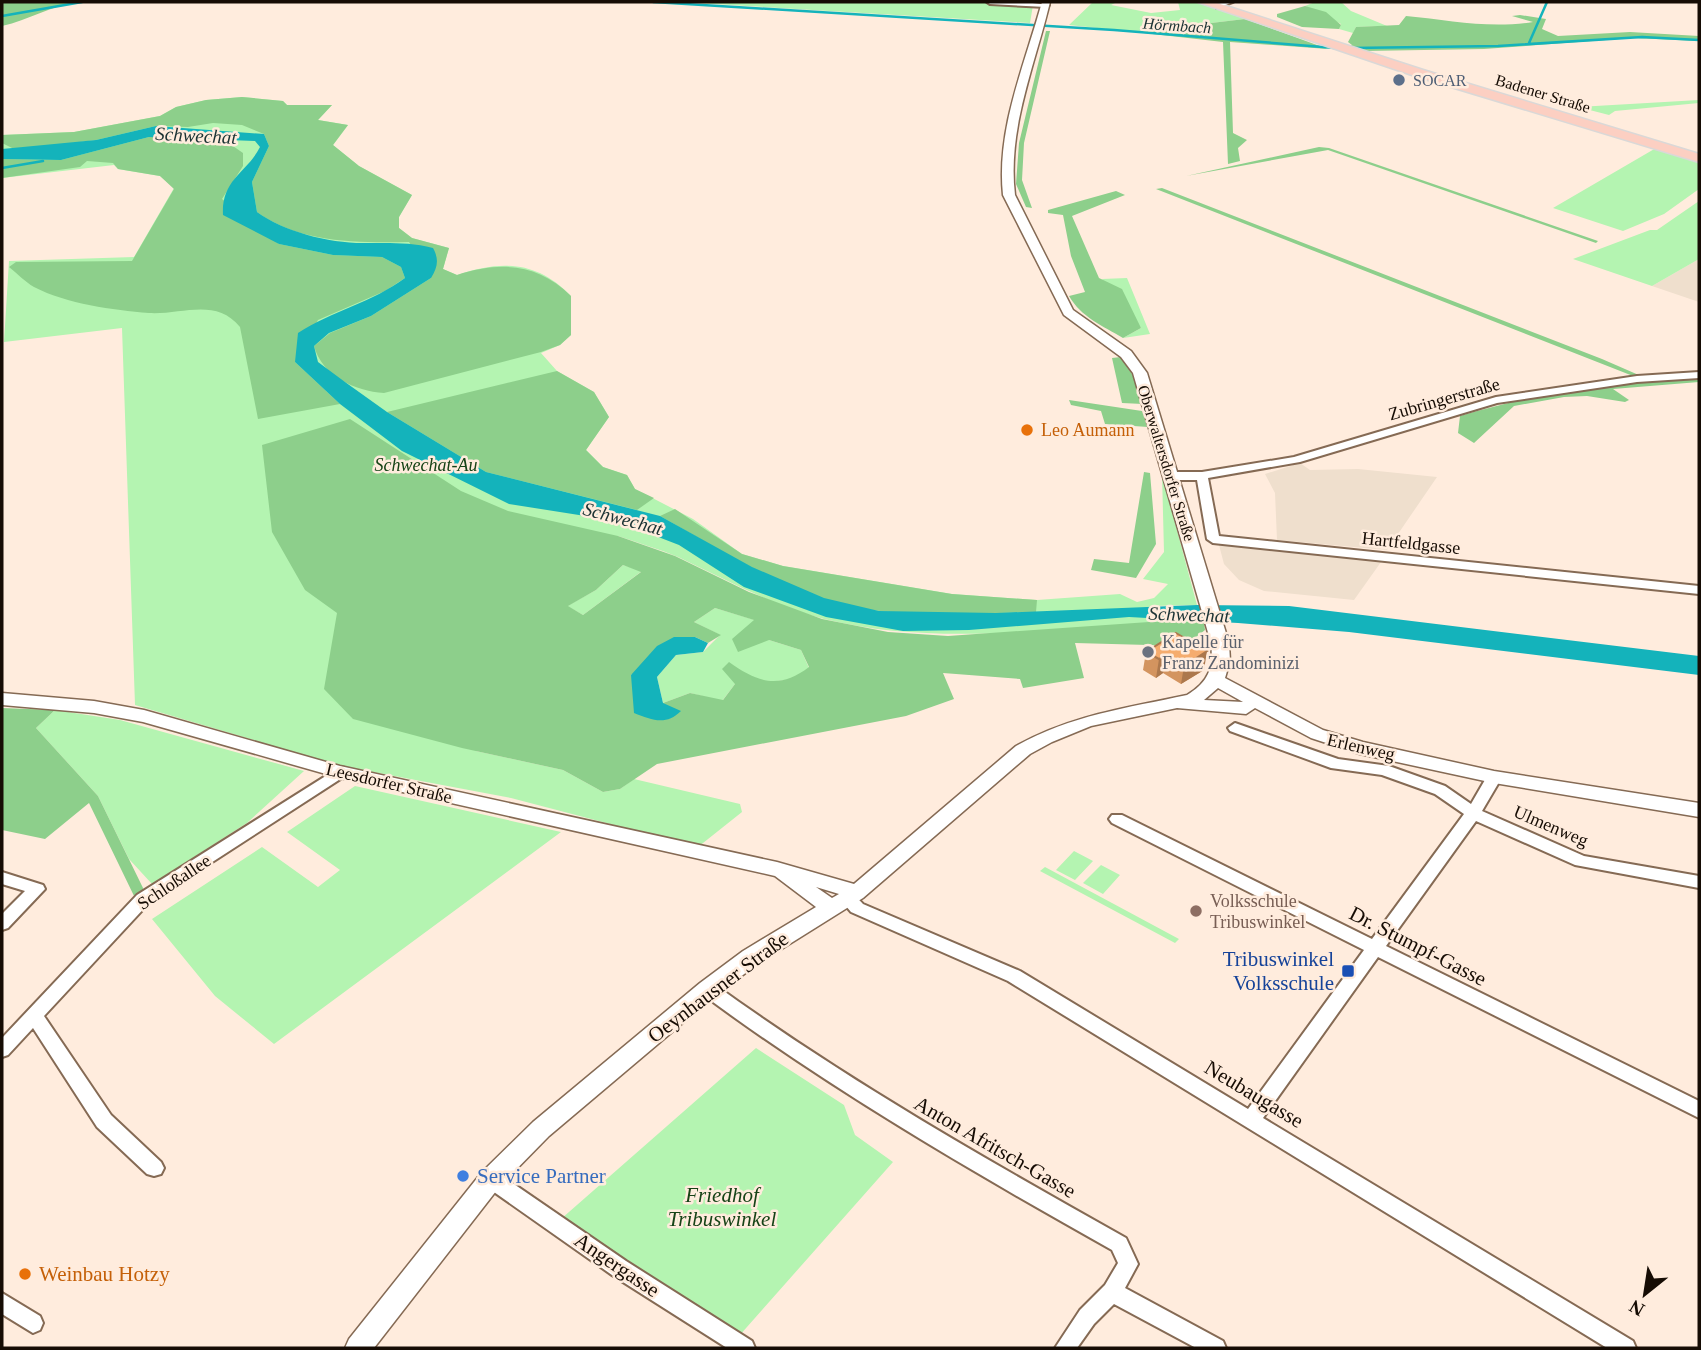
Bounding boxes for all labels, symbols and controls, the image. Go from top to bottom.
water label: Hörmbach [1141,15,1212,36]
street label: Badener Straße [1493,71,1592,116]
marker: SOCAR [1391,72,1407,88]
place label: SOCAR [1413,72,1467,89]
water label: Schwechat [155,123,238,148]
street label: Zubringerstraße [1386,374,1502,424]
street label: Oberwaltersdorfer Straße [1135,383,1198,543]
place label: Leo Aumann [1041,420,1134,440]
marker: Leo Aumann [1019,422,1035,438]
park label: Schwechat-Au [375,455,477,475]
water label: Schwechat [581,498,666,539]
street label: Hartfeldgasse [1361,528,1461,558]
water label: Schwechat [1148,603,1231,626]
place label: Kapelle für Franz Zandominizi [1162,632,1299,673]
marker: Kapelle für Franz Zandominizi [1140,644,1156,660]
street label: Erlenweg [1325,729,1397,765]
street label: Leesdorfer Straße [324,759,454,807]
street label: Ulmenweg [1511,801,1591,851]
street label: Schloßallee [134,850,214,914]
place label: Volksschule Tribuswinkel [1210,891,1305,932]
street label: Dr. Stumpf-Gasse [1346,901,1490,991]
marker: Volksschule Tribuswinkel [1188,903,1204,919]
street label: Oeynhausner Straße [643,926,793,1048]
place label: Tribuswinkel Volksschule [1223,947,1334,995]
marker: Tribuswinkel Volksschule [1340,963,1356,979]
street label: Neubaugasse [1200,1055,1308,1133]
street label: Anton Afritsch-Gasse [910,1091,1080,1203]
place label: Service Partner [477,1164,606,1188]
marker: Service Partner [455,1168,471,1184]
park label: Friedhof Tribuswinkel [668,1183,776,1231]
street label: Angergasse [570,1228,664,1302]
north arrow [1610,1259,1680,1329]
place label: Weinbau Hotzy [39,1262,170,1286]
marker: Weinbau Hotzy [17,1266,33,1282]
text: N [1625,1296,1648,1321]

